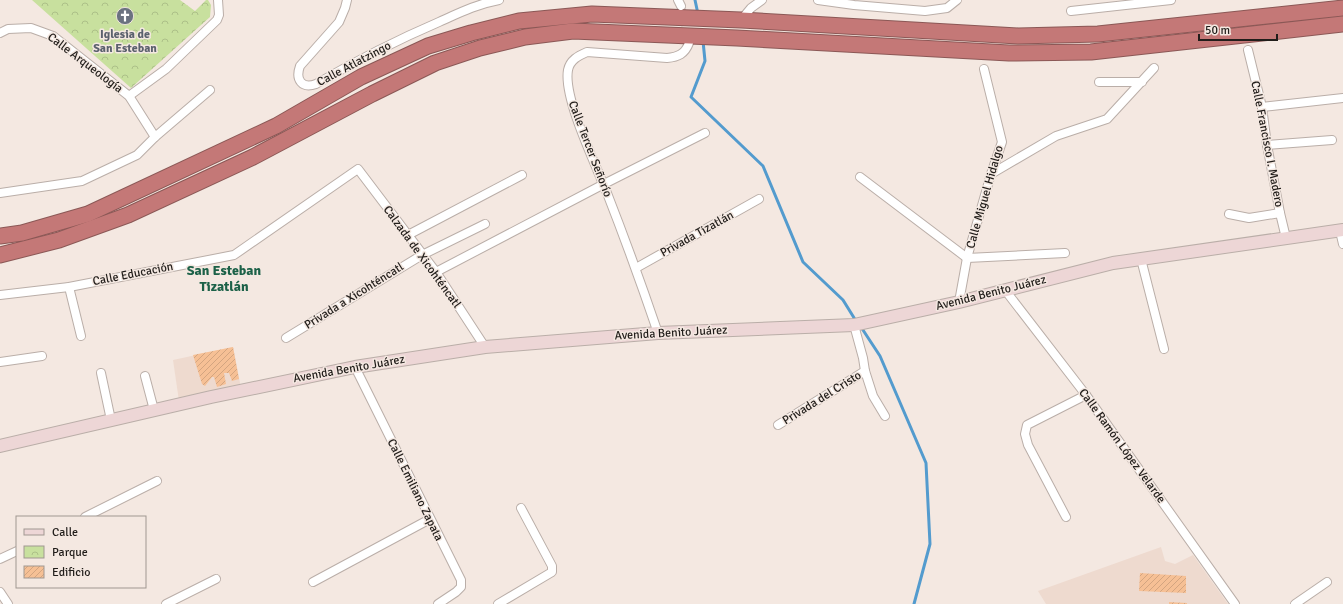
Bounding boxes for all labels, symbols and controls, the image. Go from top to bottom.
church icon: Iglesia de San Esteban [115,6,135,26]
scale bar [1199,16,1277,42]
text: 50 m [1205,23,1230,38]
place label: Iglesia de San Esteban [93,27,157,56]
street label: Calle Arqueología [44,30,126,96]
street label: Calle Atlatzingo [314,38,394,90]
street label: Calle Francisco I. Madero [1247,80,1287,208]
street label: Calle Tercer Señorío [565,99,615,199]
street label: Calle Miguel Hidalgo [963,144,1007,250]
street label: Calzada de Xicohténcatl [380,203,465,312]
street label: Privada Tizatlán [658,208,736,260]
street label: Calle Educación [91,259,175,289]
street label: Privada a Xicohténcatl [302,259,407,333]
district label: San Esteban Tizatlán [187,262,262,295]
street label: Avenida Benito Juárez [934,272,1048,314]
street label: Avenida Benito Juárez [614,323,728,343]
street label: Avenida Benito Juárez [292,352,406,386]
street label: Privada del Cristo [780,368,864,428]
street label: Calle Ramón López Velarde [1075,386,1169,506]
street label: Calle Emiliano Zapata [384,436,446,544]
legend [16,516,146,588]
text: Calle [52,525,78,540]
text: Parque [52,545,88,560]
text: Edificio [52,565,90,580]

